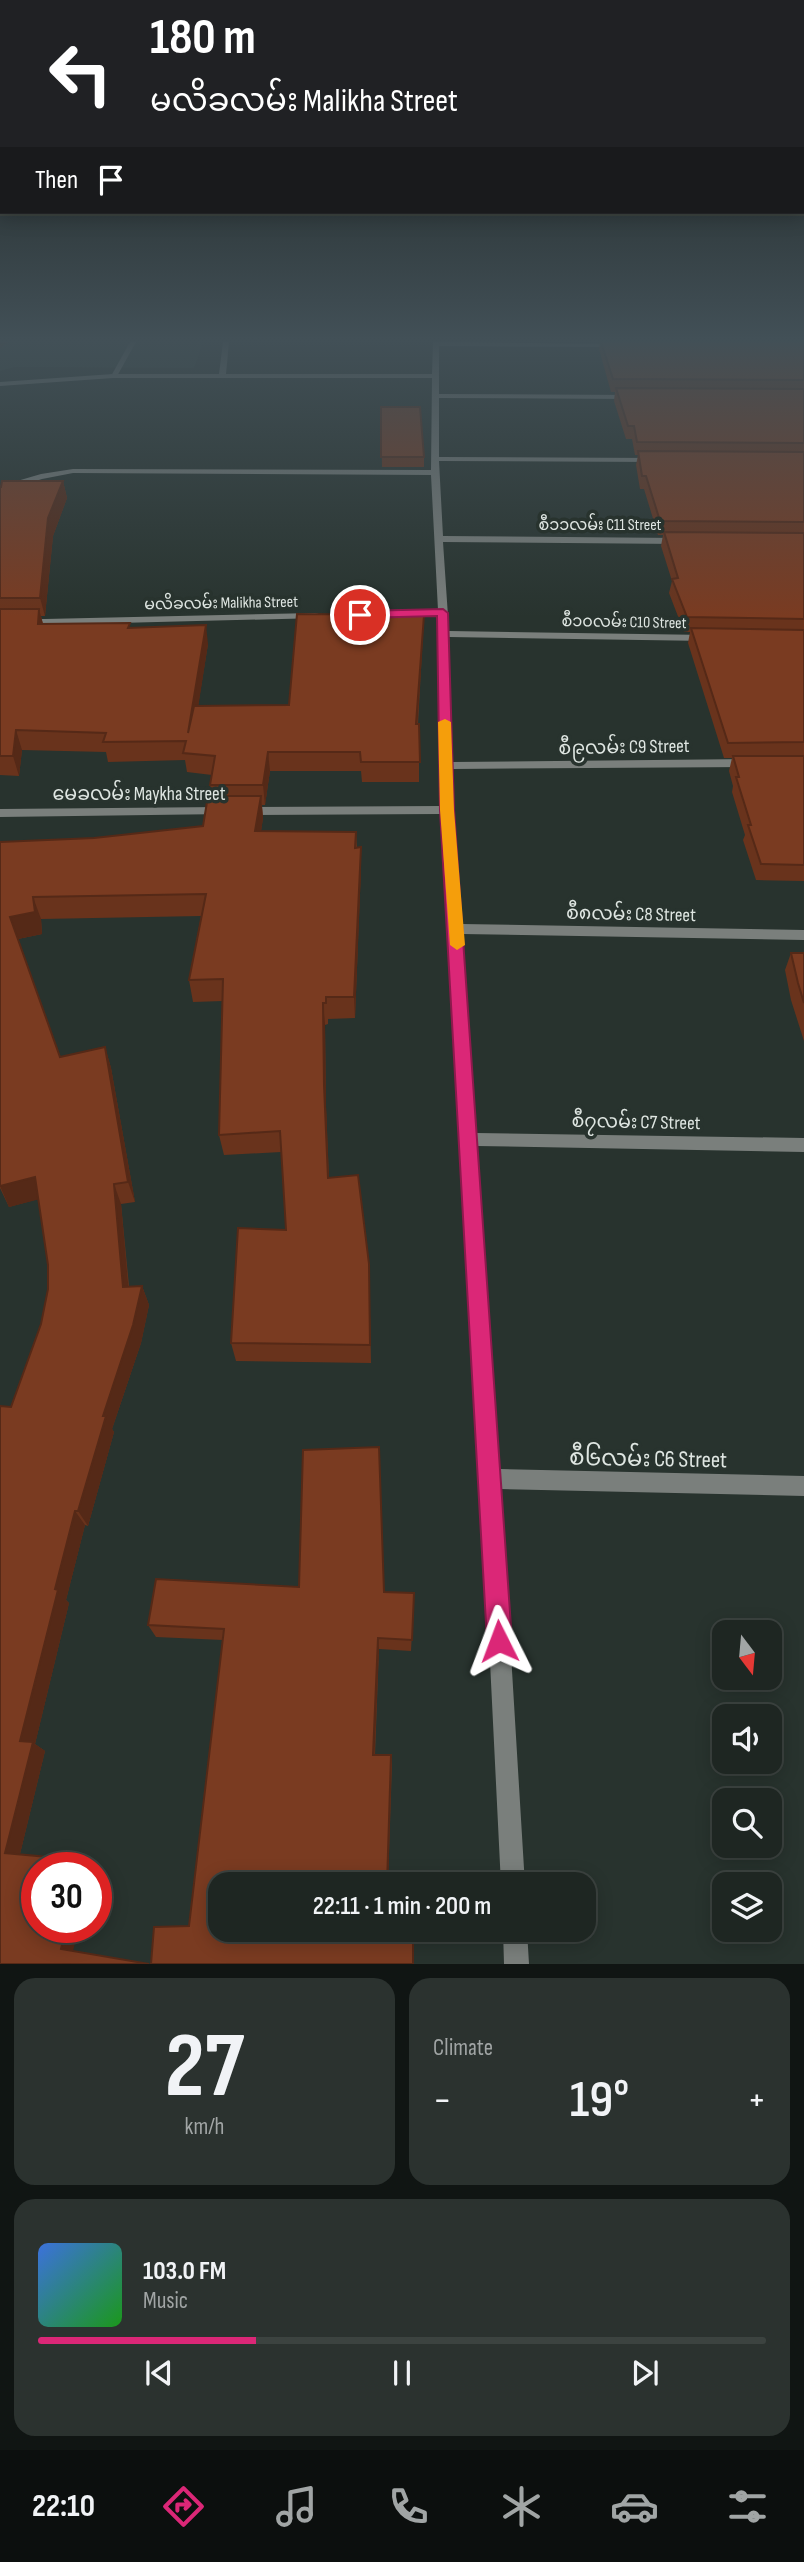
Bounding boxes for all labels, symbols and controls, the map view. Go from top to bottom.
text: 180 m [150,9,256,68]
icon: left [35,28,126,119]
text: မလိခလမ်း Malikha Street [150,82,458,121]
icon: arrive [92,161,130,199]
text: Then [35,165,78,196]
street label: စီ၁၁လမ်း C11 Street [539,513,662,535]
pin [330,585,390,645]
street label: မလိခလမ်း Malikha Street [144,590,298,614]
icon: arrive [341,596,379,634]
street label: စီ၁၀လမ်း C10 Street [561,609,687,633]
street label: စီ၉လမ်း C9 Street [558,731,690,763]
street label: မေခလမ်း Maykha Street [53,779,226,806]
street label: စီ၈လမ်း C8 Street [566,898,696,927]
street label: စီ၇လမ်း C7 Street [571,1106,701,1138]
street label: စီ၆လမ်း C6 Street [569,1441,727,1474]
position arrow [462,1604,536,1678]
north arrow [712,1620,782,1690]
map controls [712,1620,782,1942]
button: sound [712,1704,782,1774]
button: search [712,1788,782,1858]
speed limit sign: 30 [21,1852,112,1943]
button: layers [712,1872,782,1942]
text: 22:11 · 1 min · 200 m [313,1891,491,1922]
text: 27 [165,2013,244,2122]
text: Climate [433,2034,493,2062]
text: 19° [570,2069,629,2132]
text: − [433,2078,452,2123]
text: + [747,2078,766,2123]
text: km/h [185,2113,224,2141]
text: 103.0 FM [143,2256,226,2287]
text: Music [143,2287,188,2315]
icon: previous [140,2354,178,2392]
icon: pause [383,2354,421,2392]
icon: next [626,2354,664,2392]
icon: directions [159,2482,208,2531]
icon: music [272,2482,321,2531]
icon: phone [384,2482,433,2531]
icon: climate [497,2482,546,2531]
icon: car [610,2482,659,2531]
icon: filters [723,2482,772,2531]
text: 22:10 [32,2487,95,2526]

